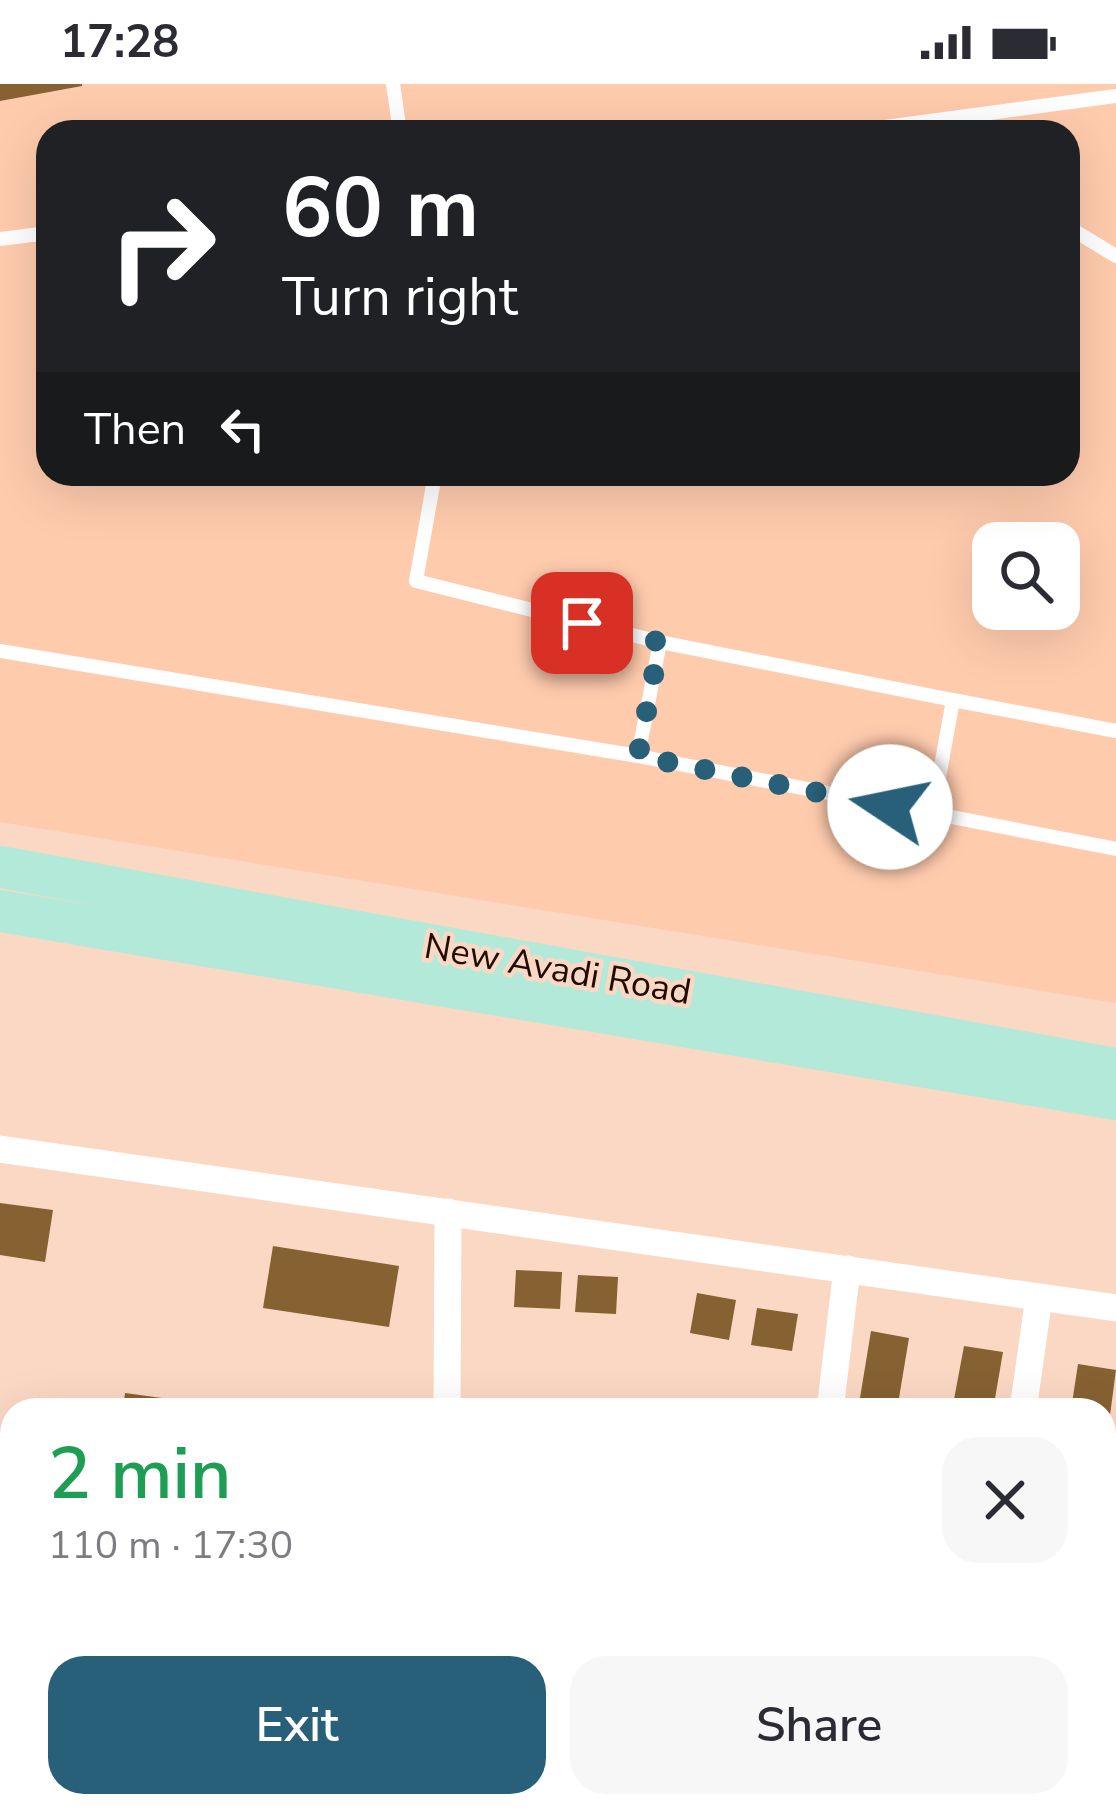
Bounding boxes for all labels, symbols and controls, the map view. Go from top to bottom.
text: 17:28 [60,12,179,73]
text: 60 m [282,151,479,266]
icon: right [84,168,240,324]
text: Turn right [282,260,518,334]
icon: left [210,396,276,462]
text: Then [84,399,186,460]
map controls [972,522,1080,630]
button: search [972,522,1080,630]
pin [531,572,633,674]
icon: arrive [549,590,615,656]
position arrow [827,744,953,870]
street label: New Avadi Road [421,922,695,1017]
text: 2 min [48,1425,231,1523]
button: close [942,1437,1068,1563]
text: 110 m · 17:30 [48,1519,293,1572]
button: Exit [48,1656,546,1794]
button: Share [570,1656,1068,1794]

